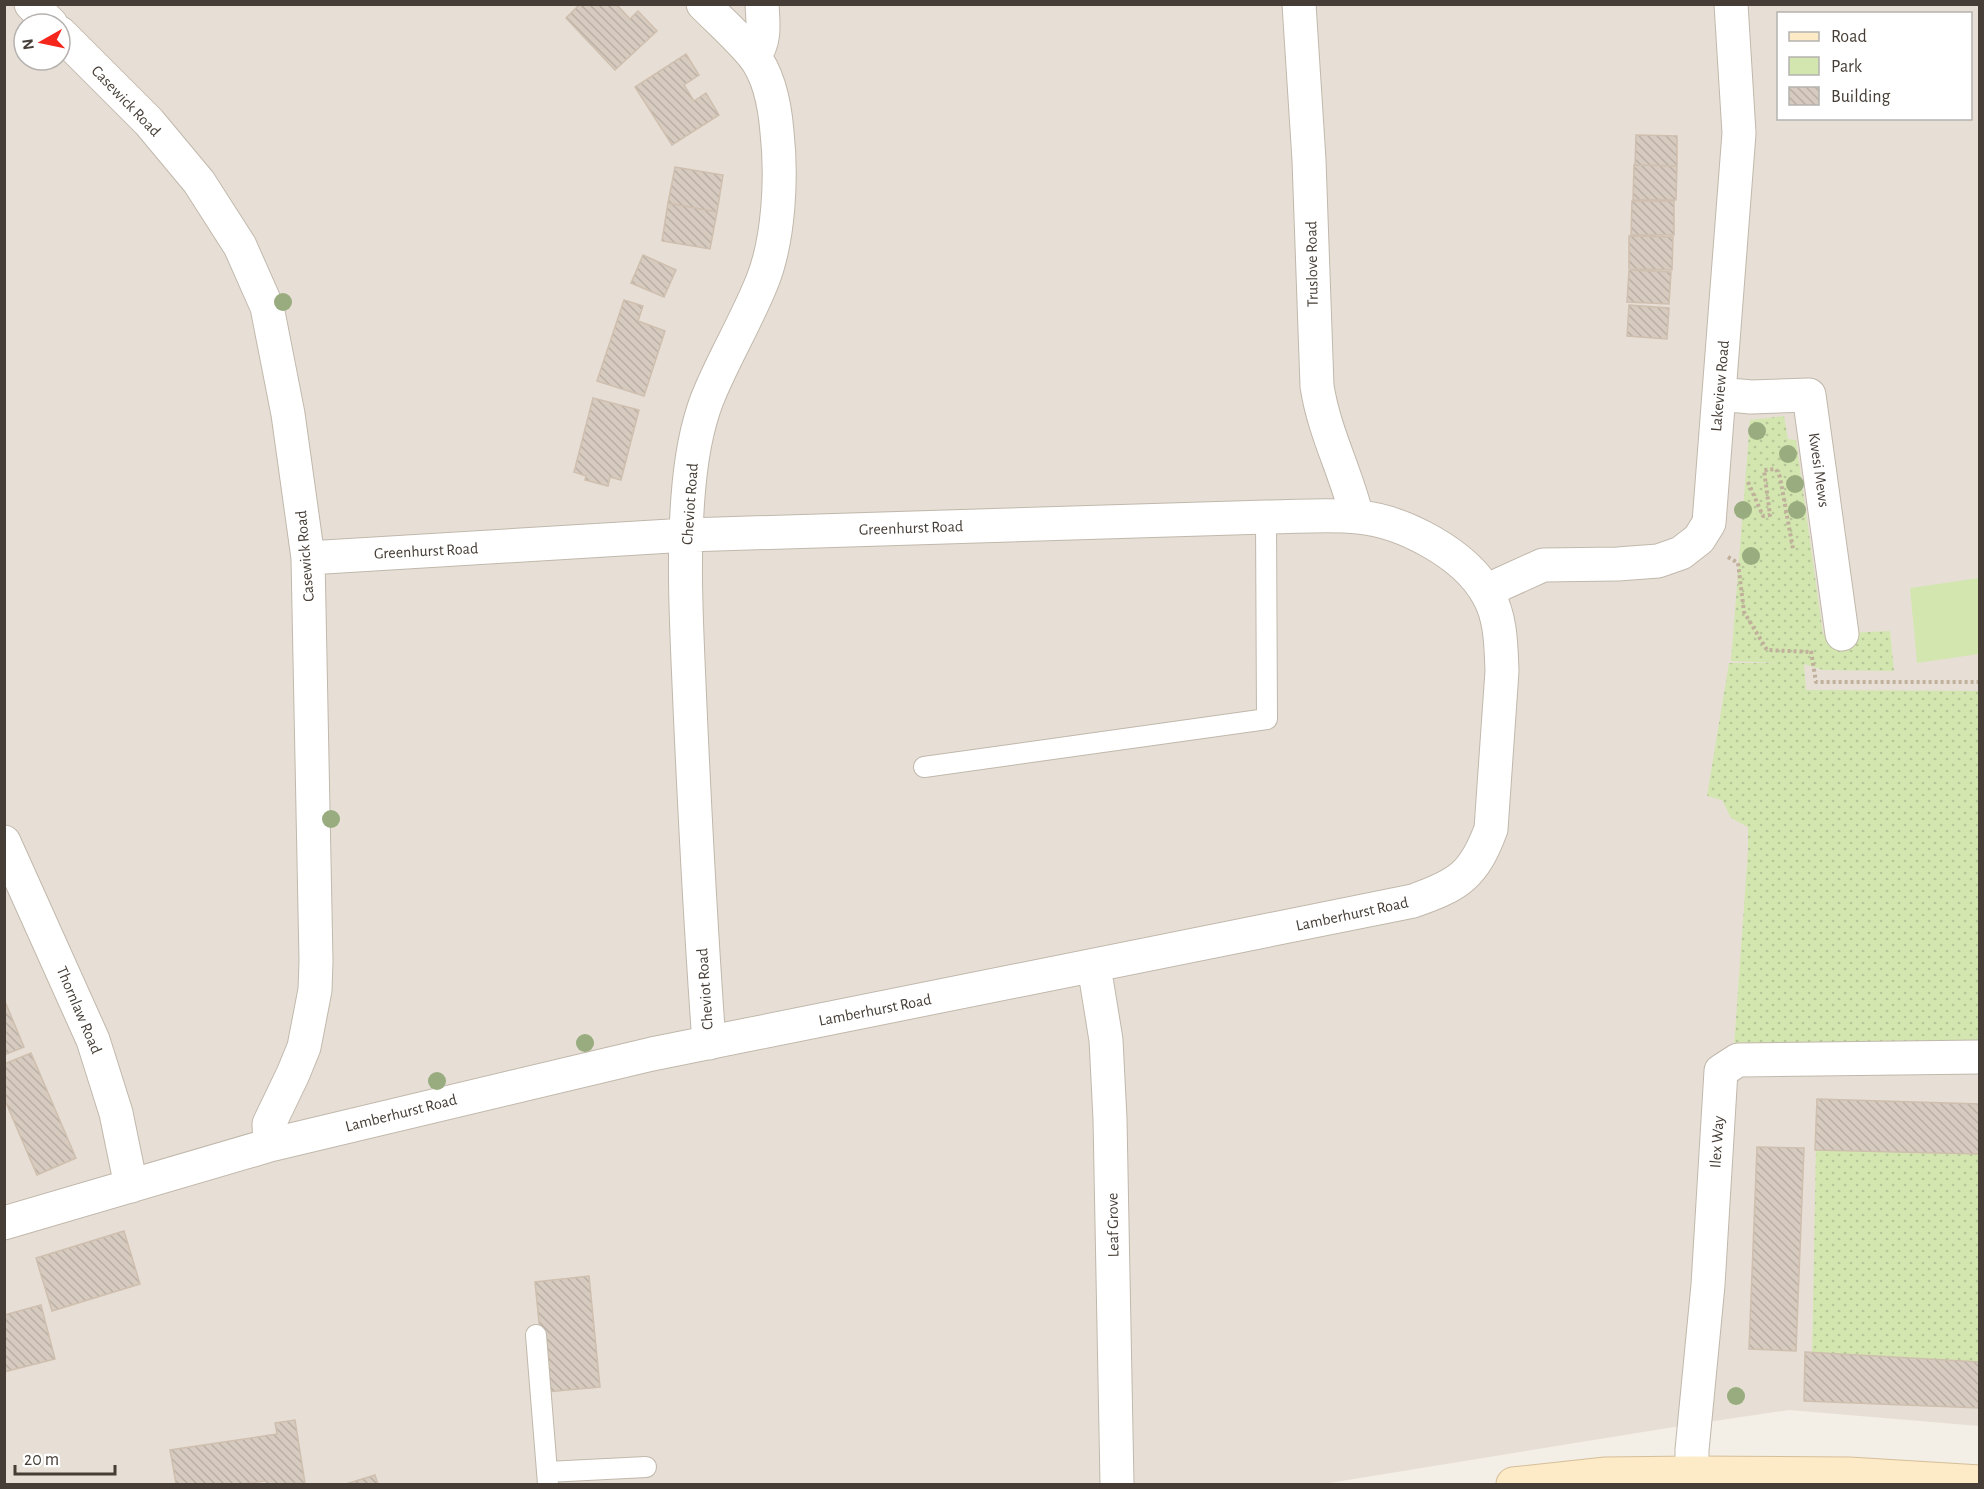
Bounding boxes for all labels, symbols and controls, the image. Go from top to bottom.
north arrow [12,12,72,72]
legend [1777,12,1972,120]
text: Road [1831,28,1867,46]
text: N [19,37,37,51]
text: Park [1831,58,1863,76]
street label: Casewick Road [88,62,164,140]
text: Building [1831,88,1891,106]
street label: Truslove Road [1303,221,1321,307]
street label: Lakeview Road [1708,340,1732,432]
street label: Kwesi Mews [1806,432,1832,508]
street label: Cheviot Road [679,462,701,546]
street label: Casewick Road [293,510,317,602]
street label: Greenhurst Road [859,518,963,538]
street label: Greenhurst Road [373,540,479,562]
street label: Lamberhurst Road [1294,894,1410,934]
street label: Cheviot Road [694,947,716,1031]
street label: Thornlaw Road [53,964,105,1056]
street label: Lamberhurst Road [817,991,933,1029]
street label: Lamberhurst Road [344,1091,458,1135]
street label: Ilex Way [1707,1115,1728,1169]
street label: Leaf Grove [1104,1193,1122,1257]
scale bar [15,1438,116,1476]
text: 20 m [24,1451,59,1469]

